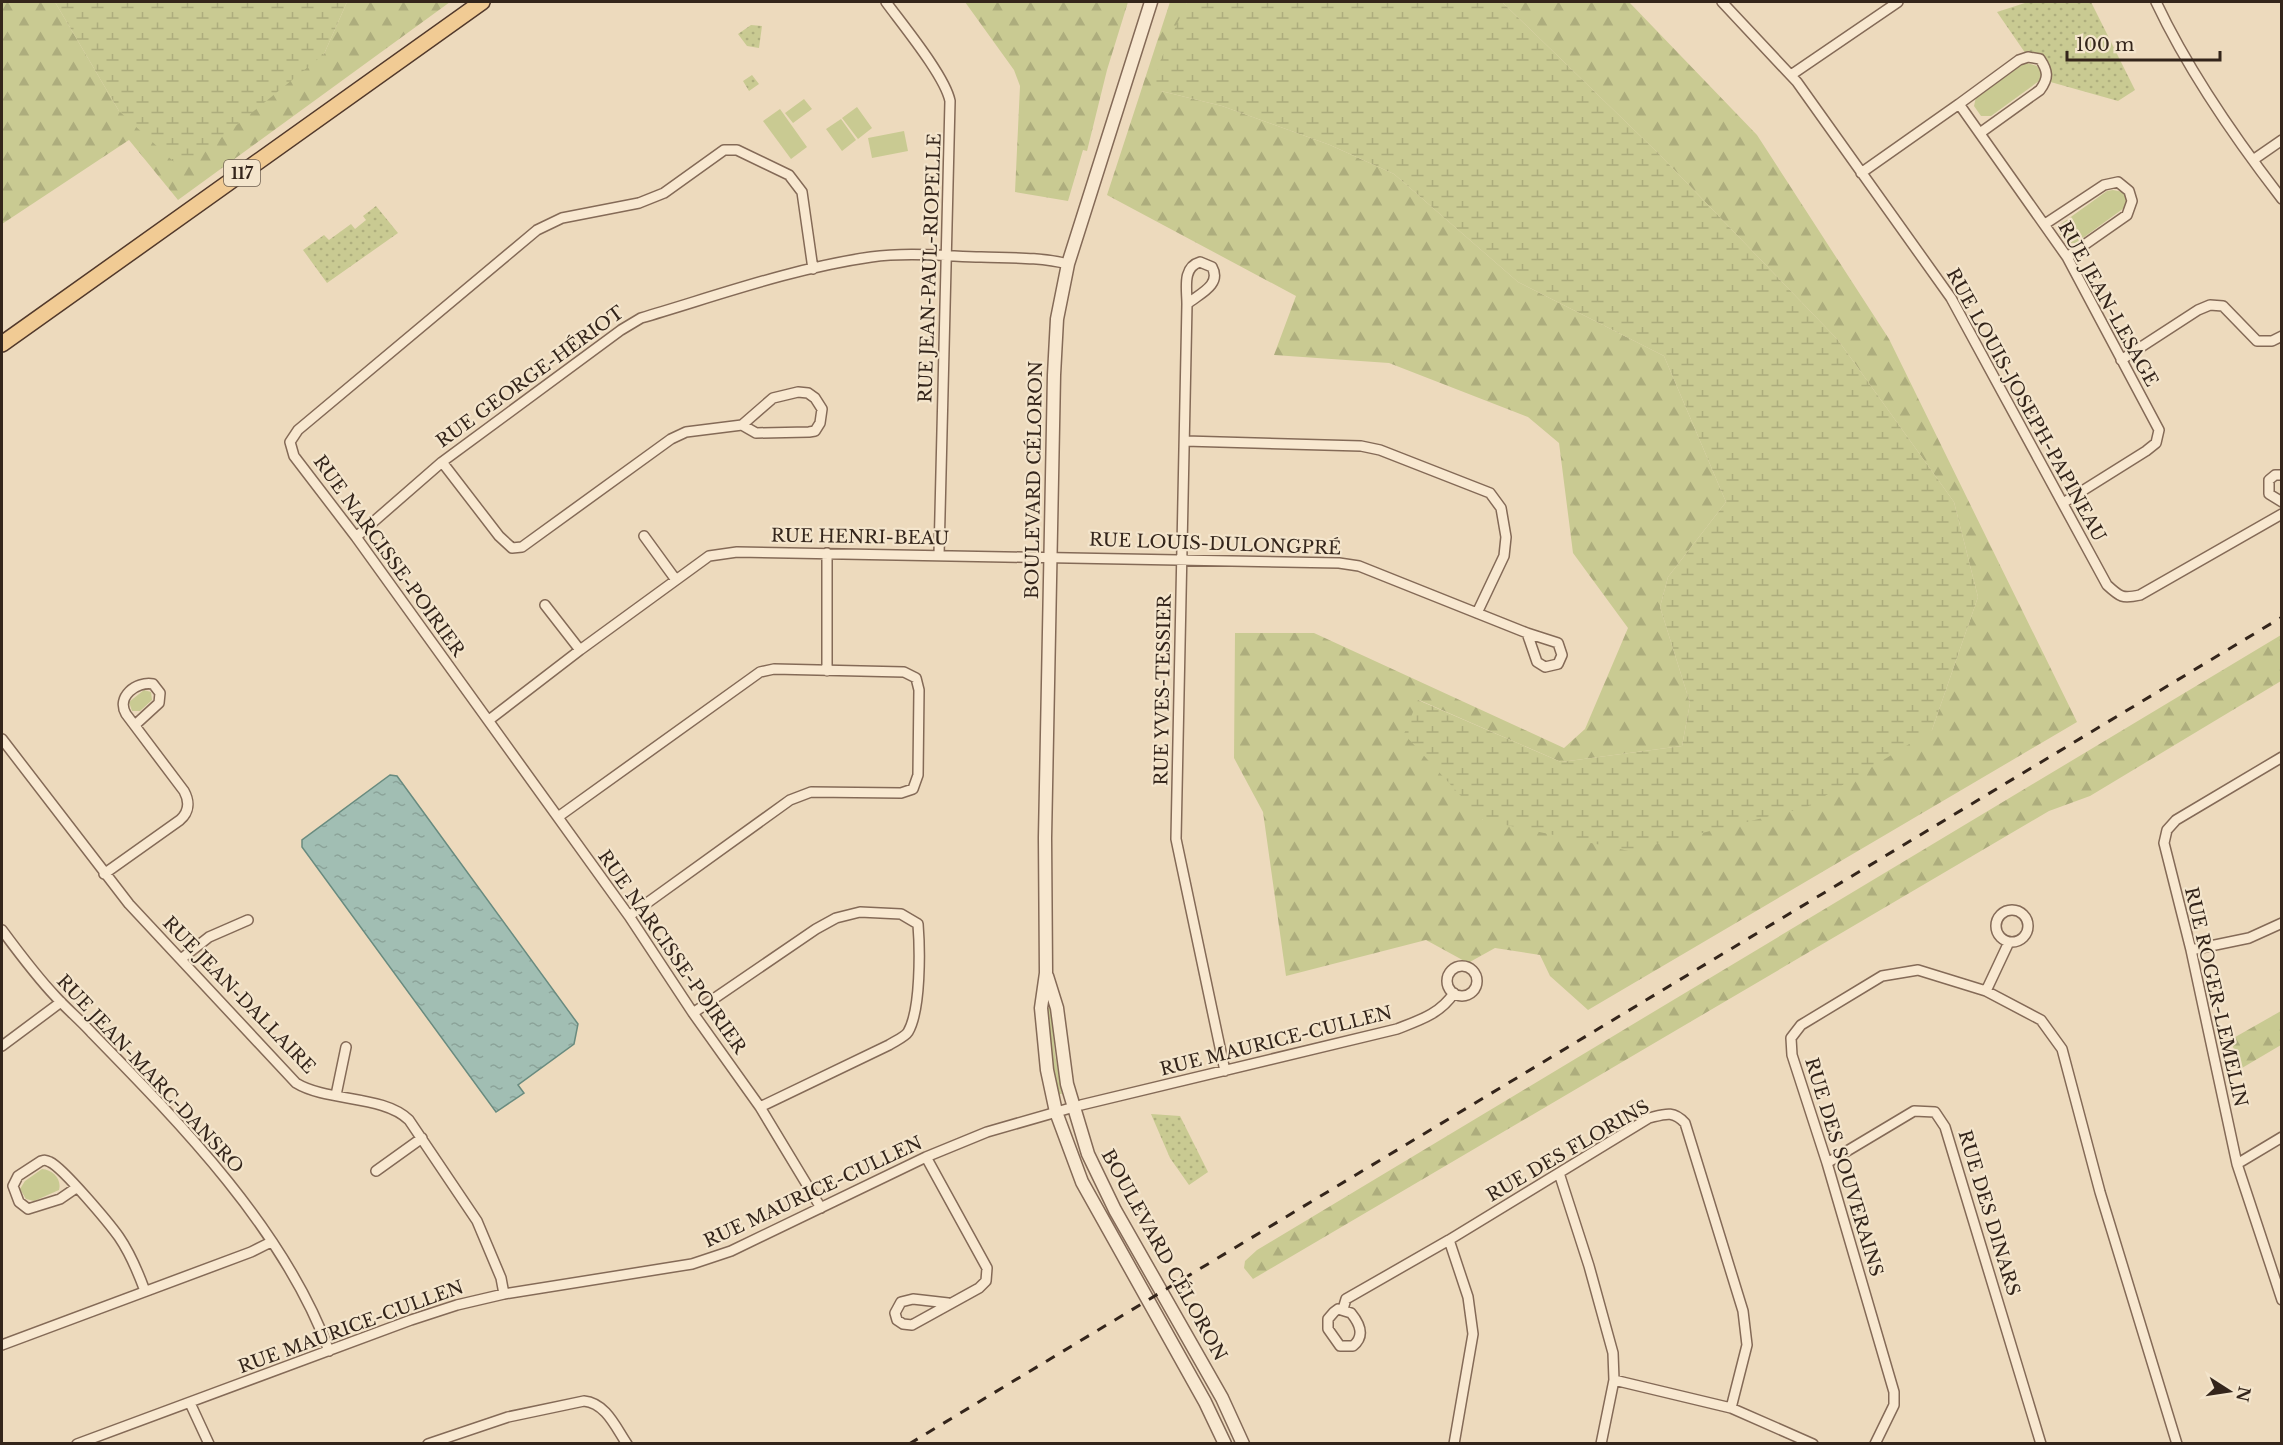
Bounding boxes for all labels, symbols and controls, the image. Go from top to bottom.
scale bar [2067,24,2220,62]
text: 100 m [2076,34,2134,56]
street label: RUE JEAN-PAUL-RIOPELLE [914,133,946,403]
road number: 117 [224,160,260,186]
street label: RUE JEAN-LESAGE [2053,218,2163,390]
street label: RUE LOUIS-JOSEPH-PAPINEAU [1942,265,2110,545]
street label: RUE GEORGE-HÉRIOT [431,300,628,452]
street label: BOULEVARD CÉLORON [1020,361,1047,599]
street label: RUE NARCISSE-POIRIER [309,451,470,662]
street label: RUE HENRI-BEAU [771,524,949,550]
street label: RUE LOUIS-DULONGPRÉ [1089,528,1342,559]
street label: RUE YVES-TESSIER [1150,593,1176,786]
street label: RUE NARCISSE-POIRIER [593,846,751,1059]
street label: RUE ROGER-LEMELIN [2180,885,2252,1109]
street label: RUE JEAN-DALLAIRE [158,912,320,1078]
street label: RUE JEAN-MARC-DANSRO [52,970,248,1178]
street label: RUE MAURICE-CULLEN [1158,1001,1394,1081]
street label: RUE DES SOUVERAINS [1800,1055,1888,1279]
street label: RUE DES FLORINS [1483,1095,1653,1207]
street label: RUE DES DINARS [1953,1128,2025,1298]
street label: RUE MAURICE-CULLEN [700,1132,926,1252]
street label: BOULEVARD CÉLORON [1097,1145,1232,1365]
street label: RUE MAURICE-CULLEN [235,1276,467,1378]
north arrow [2199,1361,2259,1421]
text: N [2232,1385,2255,1404]

